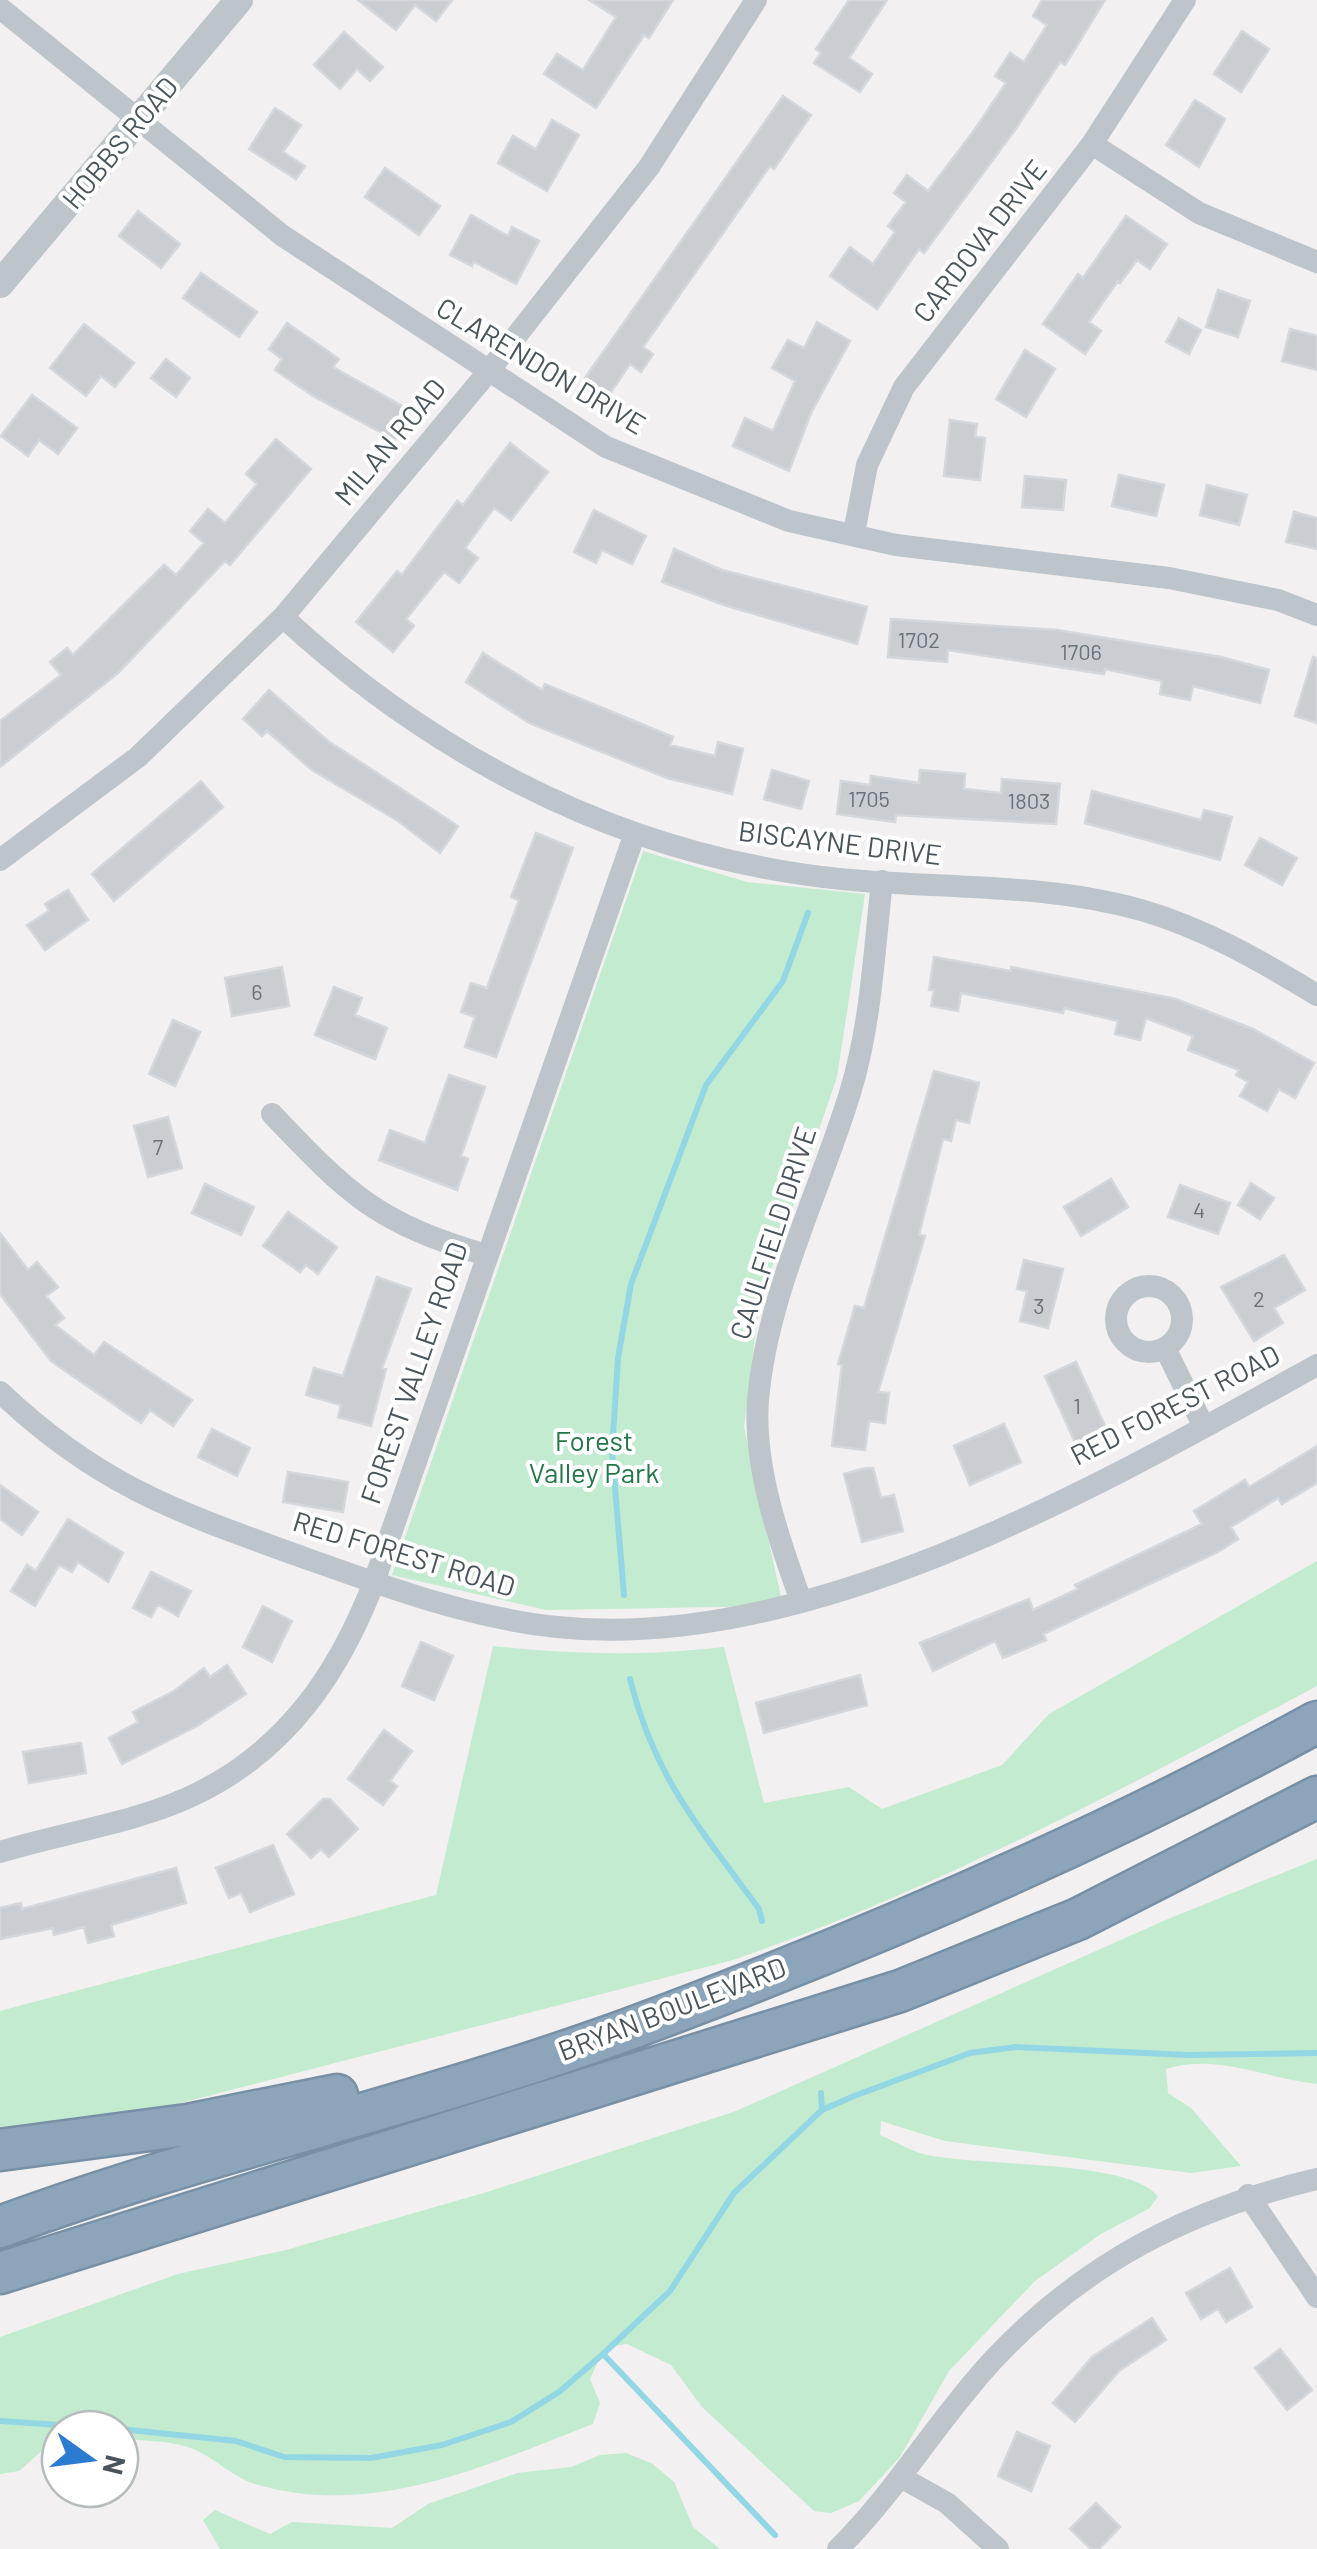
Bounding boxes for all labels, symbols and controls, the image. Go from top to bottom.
street label: HOBBS ROAD [54,70,184,215]
street label: CARDOVA DRIVE [905,152,1053,328]
street label: CLARENDON DRIVE [431,289,652,441]
street label: MILAN ROAD [326,371,452,512]
house number: 1702 [898,626,940,652]
house number: 1706 [1060,638,1102,664]
house number: 1705 [848,785,890,811]
house number: 1803 [1008,787,1050,813]
street label: BISCAYNE DRIVE [737,813,944,871]
house number: 6 [251,978,263,1004]
street label: CAULFIELD DRIVE [722,1122,822,1343]
house number: 7 [153,1133,163,1159]
house number: 4 [1193,1196,1205,1222]
street label: FOREST VALLEY ROAD [352,1237,474,1508]
house number: 2 [1253,1285,1265,1311]
house number: 3 [1033,1292,1045,1318]
street label: RED FOREST ROAD [1064,1337,1285,1472]
house number: 1 [1073,1392,1081,1418]
park label: Forest Valley Park [529,1423,659,1489]
street label: RED FOREST ROAD [289,1503,519,1603]
street label: BRYAN BOULEVARD [553,1949,790,2067]
north arrow [40,2409,140,2509]
text: N [96,2452,134,2478]

